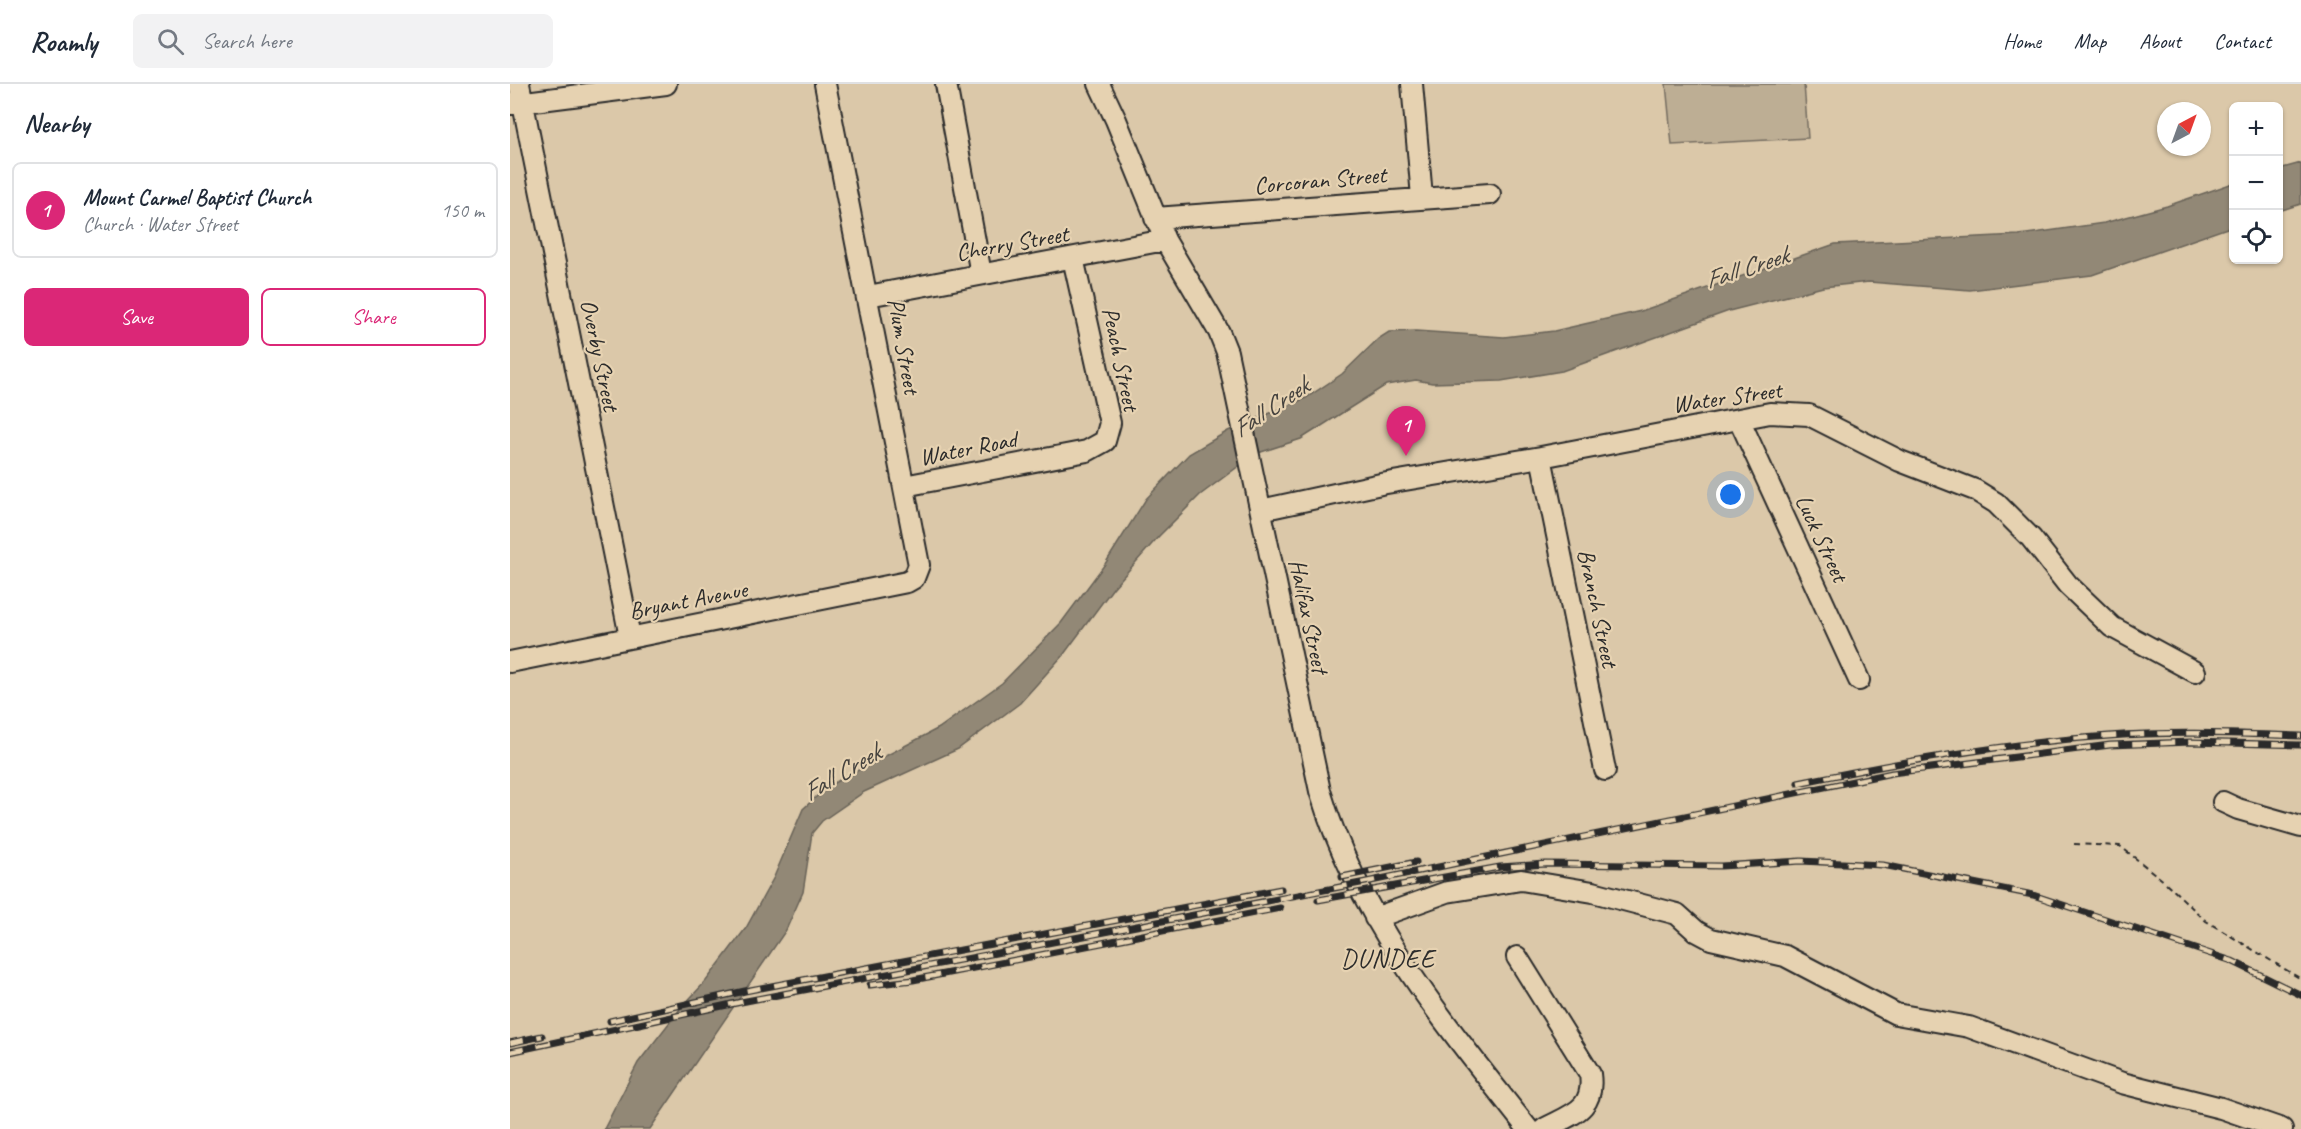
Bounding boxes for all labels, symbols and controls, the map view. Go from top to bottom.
search box [133,14,553,68]
text: Roamly [30,24,97,59]
icon: search [154,25,187,58]
text: Search here [202,27,292,55]
text: Home [2003,28,2041,54]
text: Map [2074,28,2106,54]
text: About [2139,28,2181,54]
text: Contact [2214,28,2271,54]
north arrow [2157,102,2211,156]
map controls [2229,102,2283,264]
button: + [2229,102,2283,156]
text: Nearby [24,107,89,140]
button: − [2229,156,2283,210]
street label: Corcoran Street [1253,159,1389,201]
text: Mount Carmel Baptist Church [83,184,311,212]
text: 1 [41,198,50,223]
text: 150 m [441,198,484,223]
button: locate [2229,210,2283,264]
text: Church · Water Street [83,212,238,237]
street label: Cherry Street [954,218,1072,268]
water label: Fall Creek [1700,237,1796,296]
button: Save [24,288,249,346]
button: Share [261,288,486,346]
street label: Plum Street [881,296,928,398]
street label: Overby Street [574,297,627,416]
street label: Peach Street [1095,304,1147,416]
water label: Fall Creek [1226,367,1319,445]
street label: Water Street [1671,374,1785,419]
pin: 1 [1386,406,1426,456]
street label: Water Road [917,423,1023,472]
your location [1716,480,1745,509]
street label: Luck Street [1789,490,1856,588]
street label: Branch Street [1571,546,1626,672]
street label: Halifax Street [1282,556,1336,679]
street label: Bryant Avenue [626,573,752,626]
water label: Fall Creek [796,734,890,809]
district label: DUNDEE [1341,942,1437,975]

